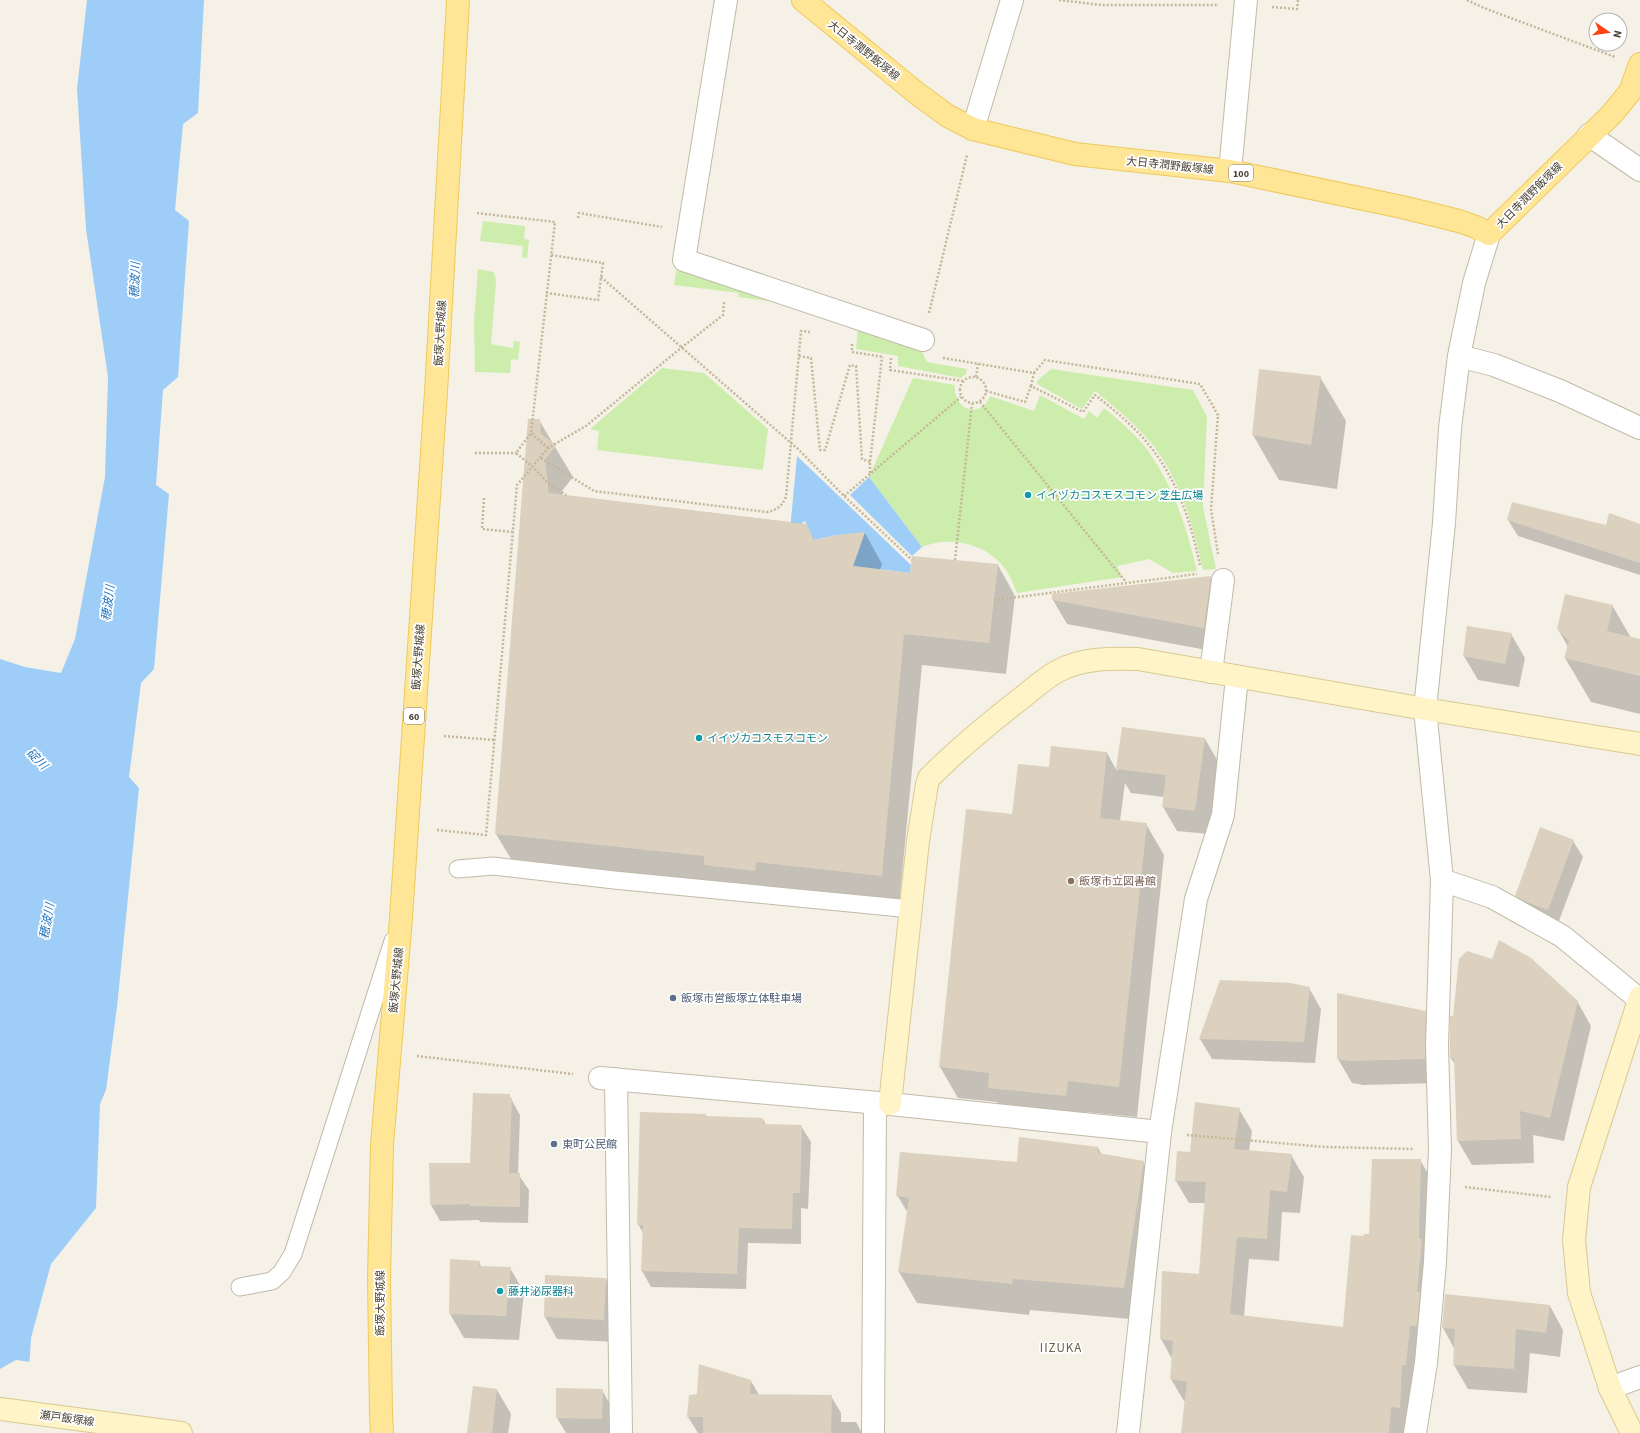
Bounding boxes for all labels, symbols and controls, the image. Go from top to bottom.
north arrow [1588,12,1628,52]
street label: 大日寺潤野飯塚線 [825,17,903,84]
text: N [1609,29,1625,39]
street label: 大日寺潤野飯塚線 [1125,153,1214,178]
street label: 大日寺潤野飯塚線 [1493,159,1566,232]
road number: 100 [1229,165,1253,181]
water label: 穂波川 [126,260,145,298]
street label: 飯塚大野城線 [431,300,450,366]
place label: イイヅカコスモスコモン 芝生広場 [1036,488,1203,503]
marker: イイヅカコスモスコモン 芝生広場 [1023,490,1033,500]
water label: 穂波川 [98,582,119,622]
street label: 飯塚大野城線 [409,624,428,690]
road number: 60 [404,708,424,724]
place label: イイヅカコスモスコモン [707,731,828,746]
marker: イイヅカコスモスコモン [694,733,704,743]
water label: 碇川 [22,745,53,775]
place label: 飯塚市立図書館 [1079,874,1156,889]
marker: 飯塚市立図書館 [1066,876,1076,886]
water label: 穂波川 [36,900,59,940]
street label: 飯塚大野城線 [386,947,407,1014]
place label: 飯塚市営飯塚立体駐車場 [681,991,802,1006]
marker: 飯塚市営飯塚立体駐車場 [668,993,678,1003]
place label: 東町公民館 [562,1137,617,1152]
marker: 東町公民館 [549,1139,559,1149]
street label: 飯塚大野城線 [373,1270,388,1336]
place label: 藤井泌尿器科 [508,1284,574,1299]
marker: 藤井泌尿器科 [495,1286,505,1296]
district label: IIZUKA [1040,1339,1082,1357]
street label: 瀬戸飯塚線 [39,1407,95,1430]

